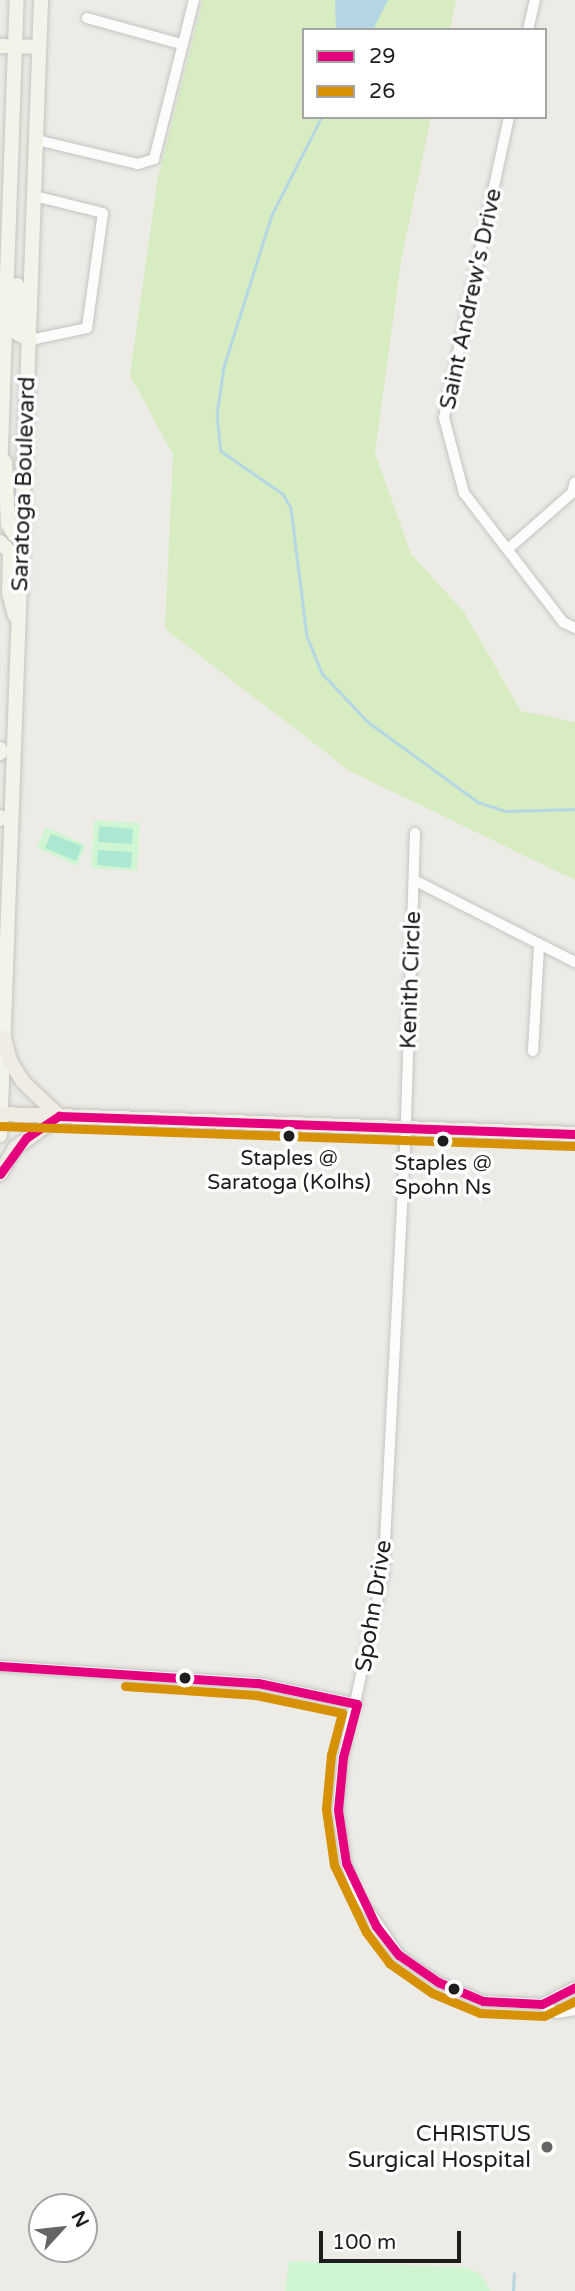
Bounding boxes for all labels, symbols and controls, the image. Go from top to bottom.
legend [302,28,547,119]
text: 29 [369,44,395,69]
text: 26 [369,79,395,104]
street label: Saint Andrew's Drive [434,186,508,412]
street label: Saratoga Boulevard [6,376,42,592]
street label: Kenith Circle [395,911,427,1049]
marker: Staples @ Saratoga (Kolhs) [282,1129,296,1143]
marker: Staples @ Spohn Ns [436,1134,450,1148]
place label: Staples @ Saratoga (Kolhs) [207,1146,371,1196]
place label: Staples @ Spohn Ns [394,1151,492,1201]
street label: Spohn Drive [350,1538,398,1674]
unlabelled marker [178,1671,192,1685]
unlabelled marker [447,1982,461,1996]
place label: CHRISTUS Surgical Hospital [348,2120,531,2174]
marker: CHRISTUS Surgical Hospital [537,2137,557,2157]
north arrow [28,2193,98,2263]
text: N [67,2208,93,2231]
scale bar [323,2218,465,2262]
text: 100 m [332,2230,396,2255]

